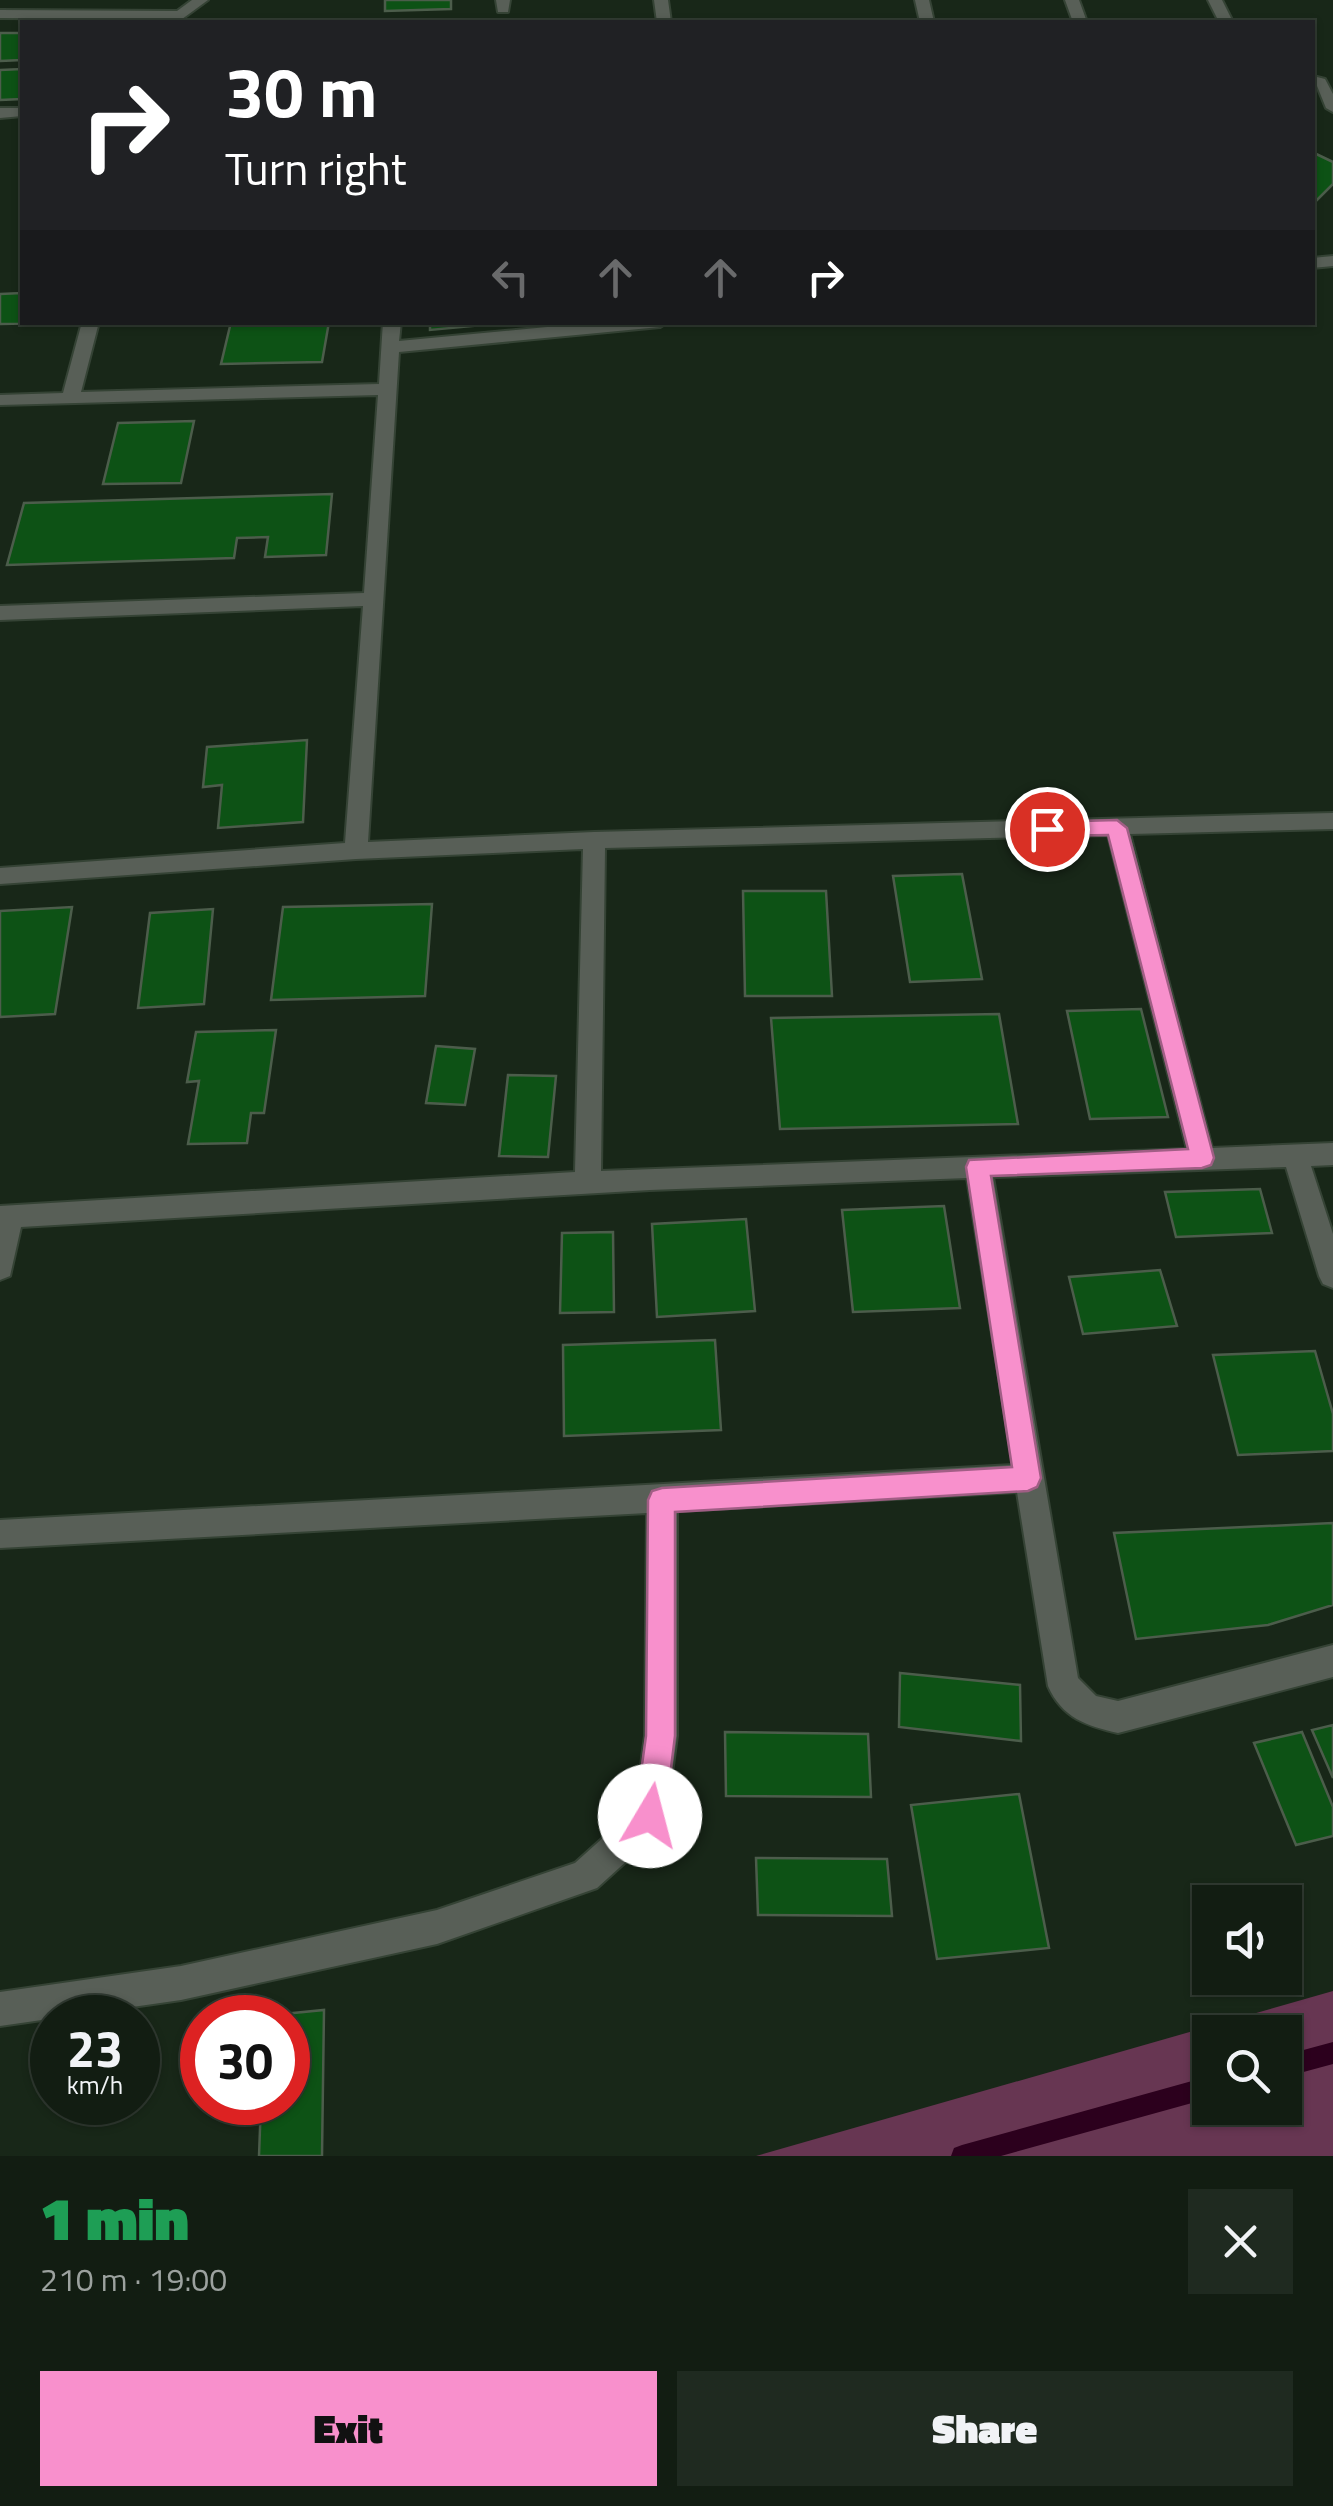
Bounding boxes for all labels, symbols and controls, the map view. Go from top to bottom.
text: 30 m [225,38,378,144]
icon: right [60,60,190,190]
text: Turn right [225,134,407,202]
icon: left [483,250,538,305]
icon: ahead [588,250,643,305]
icon: ahead [693,250,748,305]
icon: right [798,250,853,305]
pin [1005,787,1090,872]
icon: arrive [1020,802,1075,857]
position arrow [598,1764,702,1868]
map controls [1192,1885,1302,2125]
button: sound [1192,1885,1302,1995]
speed limit sign: 30 [180,1995,310,2125]
text: 23 [67,2010,123,2086]
button: search [1192,2015,1302,2125]
text: km/h [67,2066,123,2104]
text: 1 min [40,2172,189,2263]
button: close [1188,2189,1293,2294]
text: 210 m · 19:00 [40,2255,227,2303]
button: Exit [40,2371,657,2486]
button: Share [677,2371,1293,2486]

